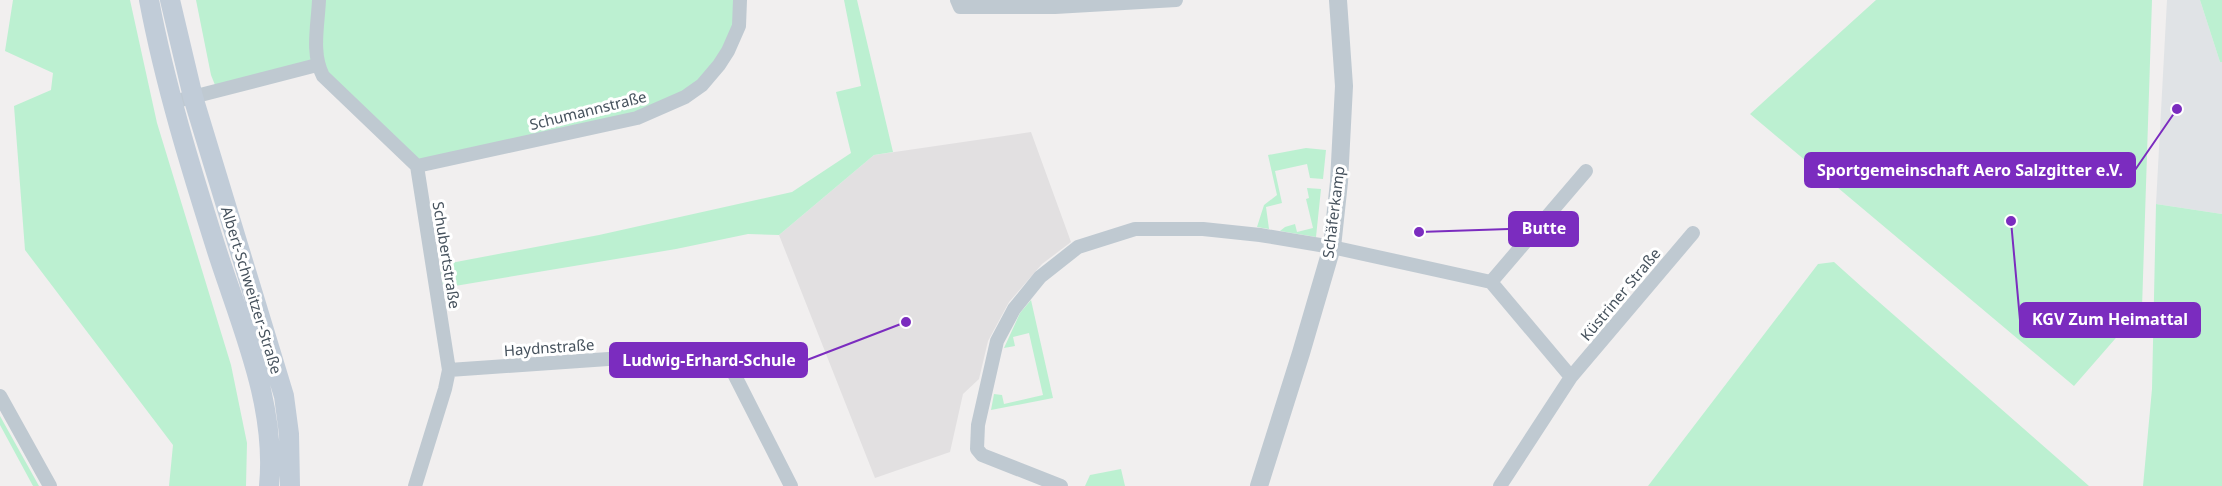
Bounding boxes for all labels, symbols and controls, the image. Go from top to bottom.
street label: Schumannstraße [527,86,649,134]
callout: Sportgemeinschaft Aero Salzgitter e.V. [1805,153,2135,187]
text: Sportgemeinschaft Aero Salzgitter e.V. [1817,159,2123,181]
street label: Schäferkamp [1317,165,1349,259]
street label: Schubertstraße [429,200,465,310]
street label: Albert-Schweitzer-Straße [217,204,287,376]
callout: Butte [1509,212,1578,246]
text: Butte [1522,217,1566,239]
street label: Küstriner Straße [1575,244,1665,344]
callout: KGV Zum Heimattal [2020,303,2200,337]
text: KGV Zum Heimattal [2032,308,2188,330]
street label: Haydnstraße [503,334,595,360]
callout: Ludwig-Erhard-Schule [610,343,807,377]
text: Ludwig-Erhard-Schule [622,349,796,371]

